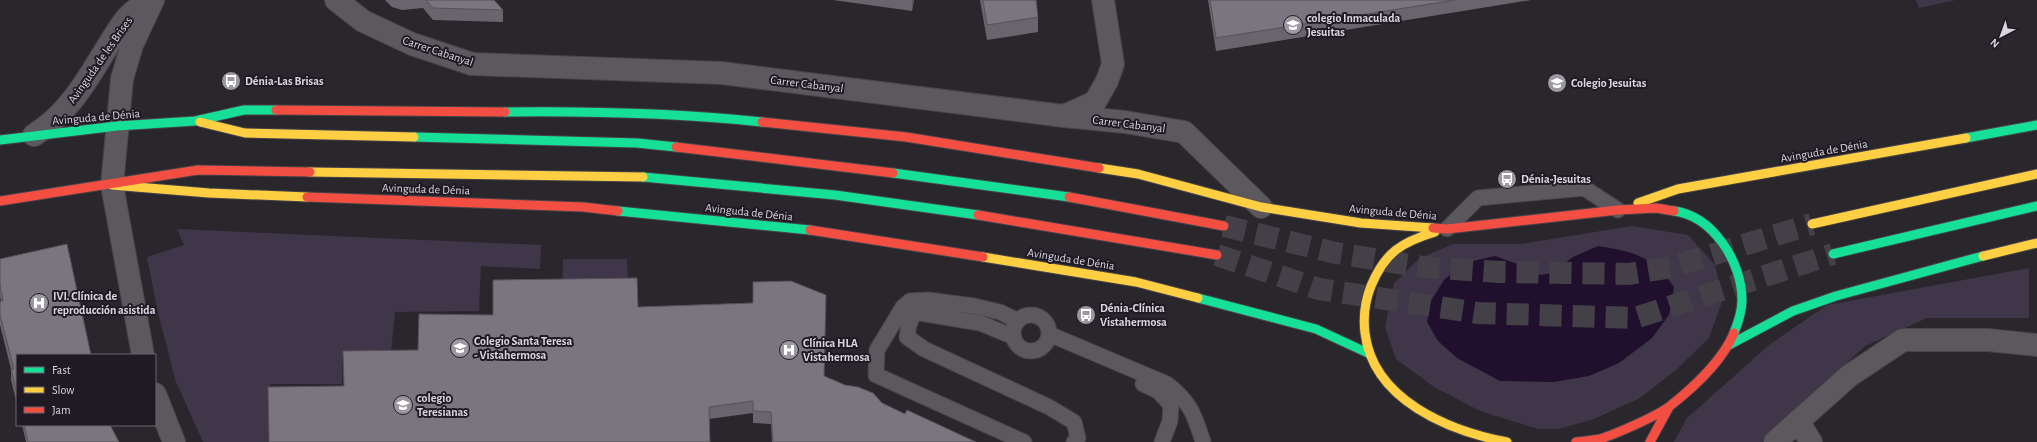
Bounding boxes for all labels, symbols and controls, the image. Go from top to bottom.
place label: colegio Inmaculada Jesuitas [1307,12,1400,38]
street label: Avinguda de les Brises [66,14,134,106]
school or university icon: colegio Inmaculada Jesuitas [1282,14,1304,36]
north arrow [1981,16,2021,56]
street label: Carrer Cabanyal [401,34,475,69]
text: N [1988,37,2001,50]
bus stop icon: Dénia-Las Brisas [220,70,242,92]
school or university icon: Colegio Jesuitas [1546,72,1568,94]
street label: Carrer Cabanyal [770,74,844,95]
place label: Dénia-Las Brisas [245,75,324,87]
place label: Colegio Jesuitas [1571,77,1647,89]
street label: Avinguda de Dénia [52,107,141,127]
street label: Carrer Cabanyal [1092,114,1166,135]
street label: Avinguda de Dénia [1780,137,1869,165]
bus stop icon: Dénia-Jesuitas [1496,168,1518,190]
place label: Dénia-Jesuitas [1521,173,1591,185]
street label: Avinguda de Dénia [382,181,471,197]
street label: Avinguda de Dénia [704,201,794,223]
street label: Avinguda de Dénia [1349,202,1438,222]
street label: Avinguda de Dénia [1026,246,1116,272]
place label: IVI. Clínica de reproducción asistida [53,290,156,316]
hospital icon: IVI. Clínica de reproducción asistida [28,292,50,314]
place label: Dénia-Clínica Vistahermosa [1100,302,1167,328]
bus stop icon: Dénia-Clínica Vistahermosa [1075,304,1097,326]
place label: Colegio Santa Teresa - Vistahermosa [474,335,572,361]
school or university icon: Colegio Santa Teresa - Vistahermosa [449,337,471,359]
place label: Clínica HLA Vistahermosa [803,337,870,363]
hospital icon: Clínica HLA Vistahermosa [778,339,800,361]
legend [16,354,156,426]
text: Fast [52,364,71,376]
text: Slow [52,384,74,396]
place label: colegio Teresianas [417,392,468,418]
school or university icon: colegio Teresianas [392,394,414,416]
text: Jam [52,404,71,416]

